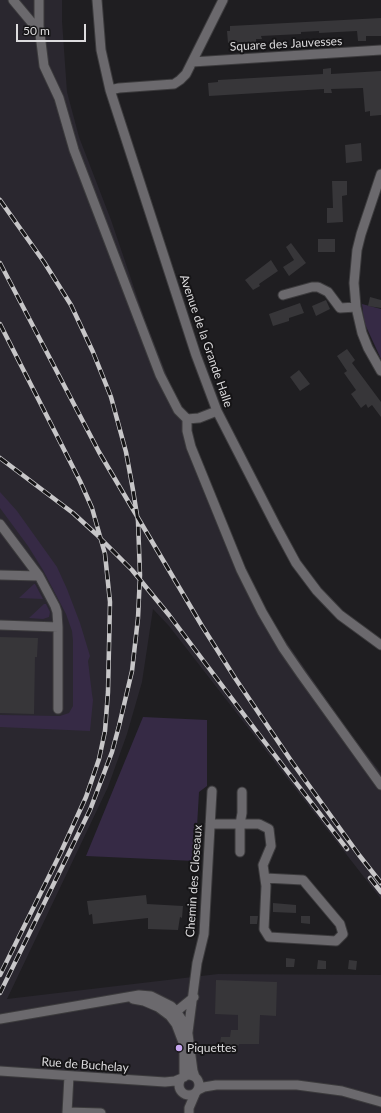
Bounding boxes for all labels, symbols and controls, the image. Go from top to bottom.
scale bar [18,16,88,42]
text: 50 m [23,23,50,38]
street label: Square des Jauvesses [229,34,343,54]
street label: Avenue de la Grande Halle [176,273,236,409]
street label: Chemin des Closeaux [183,824,205,938]
place label: Piquettes [187,1041,236,1055]
marker: Piquettes [174,1043,184,1053]
street label: Rue de Buchelay [41,1055,129,1075]

